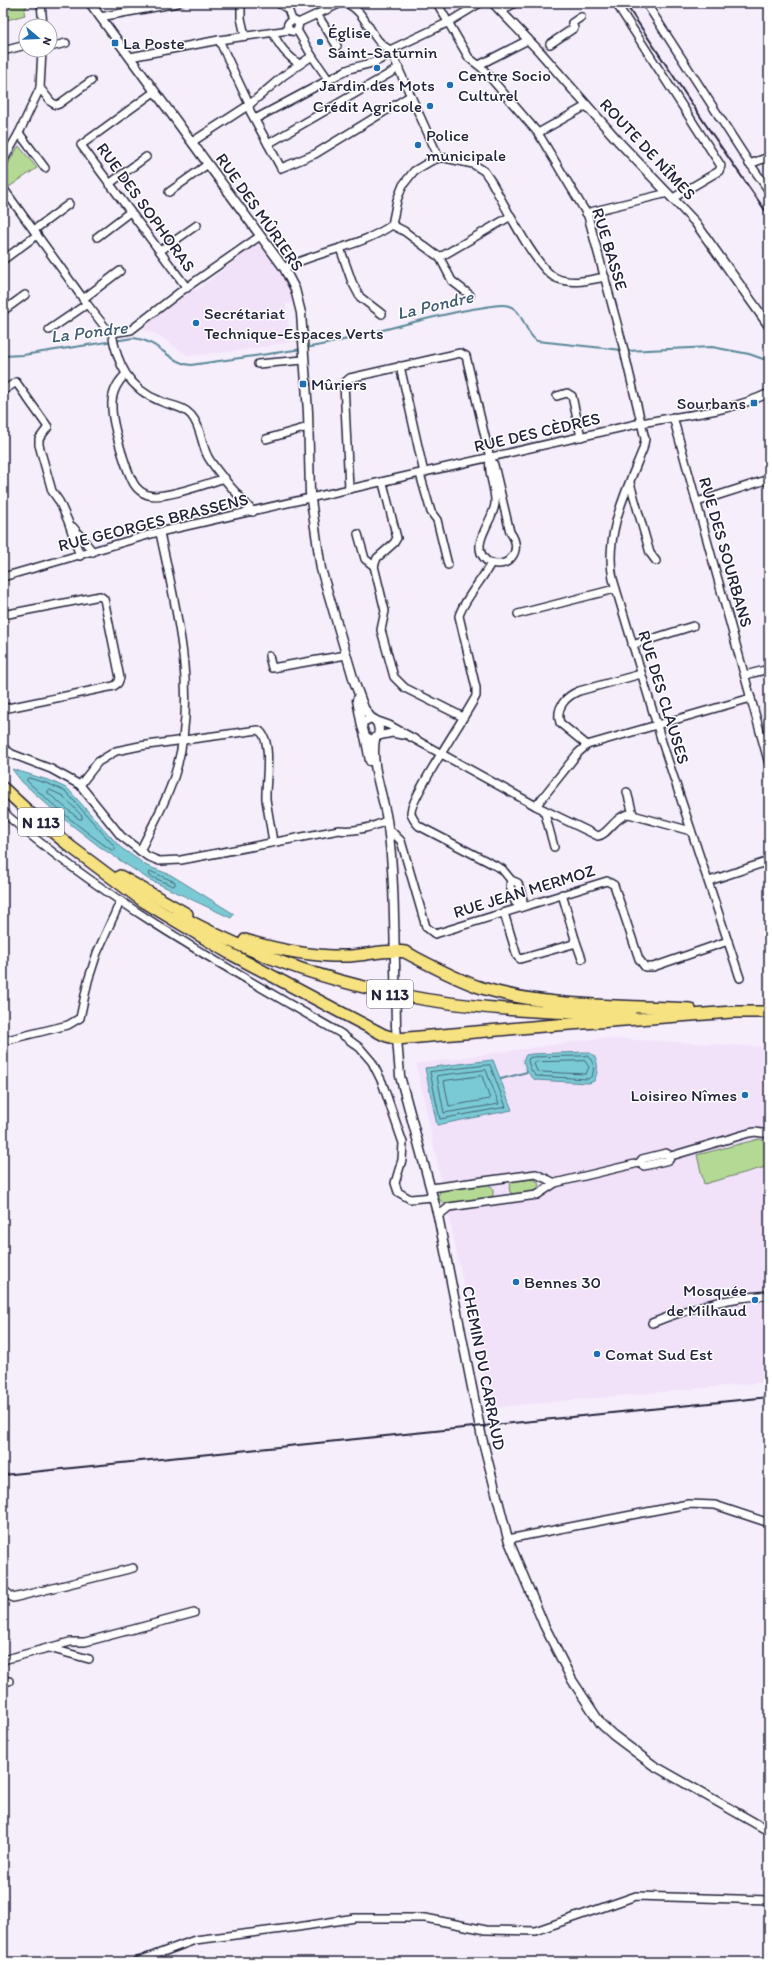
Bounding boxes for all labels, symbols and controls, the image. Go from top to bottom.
north arrow [18,18,58,58]
place label: Église Saint-Saturnin [328,22,438,62]
place label: La Poste [123,33,185,53]
text: N [40,35,54,47]
marker: Église Saint-Saturnin [315,37,325,47]
marker: La Poste [110,38,120,48]
marker: Jardin des Mots [372,63,382,73]
place label: Centre Socio Culturel [458,65,551,105]
place label: Jardin des Mots [319,75,435,95]
marker: Centre Socio Culturel [445,80,455,90]
street label: ROUTE DE NÎMES [596,94,700,204]
place label: Crédit Agricole [313,96,422,116]
marker: Crédit Agricole [425,101,435,111]
place label: Police municipale [426,125,506,165]
street label: RUE DES SOPHORAS [92,139,200,275]
marker: Police municipale [413,140,423,150]
street label: RUE DES MÛRIERS [212,149,308,275]
street label: RUE BASSE [588,205,632,293]
water label: La Pondre [395,285,477,324]
place label: Secrétariat Technique-Espaces Verts [204,303,384,343]
water label: La Pondre [49,316,130,348]
marker: Secrétariat Technique-Espaces Verts [191,318,201,328]
place label: Mûriers [311,374,367,394]
marker: Mûriers [298,379,308,389]
place label: Sourbans [677,393,746,413]
marker: Sourbans [749,398,759,408]
street label: RUE DES CÈDRES [472,408,602,456]
street label: RUE DES SOURBANS [695,475,757,629]
street label: RUE GEORGES BRASSENS [56,489,250,555]
street label: RUE DES CLAUSES [634,628,694,766]
road number: N 113 [18,808,64,836]
street label: RUE JEAN MERMOZ [451,860,597,922]
road number: N 113 [367,980,413,1008]
place label: Loisireo Nîmes [631,1085,737,1105]
marker: Loisireo Nîmes [740,1090,750,1100]
place label: Bennes 30 [524,1272,601,1292]
marker: Bennes 30 [511,1277,521,1287]
place label: Mosquée de Milhaud [667,1280,748,1320]
street label: CHEMIN DU CARRAUD [458,1284,510,1452]
marker: Mosquée de Milhaud [750,1295,760,1305]
place label: Comat Sud Est [605,1344,714,1364]
marker: Comat Sud Est [592,1349,602,1359]

